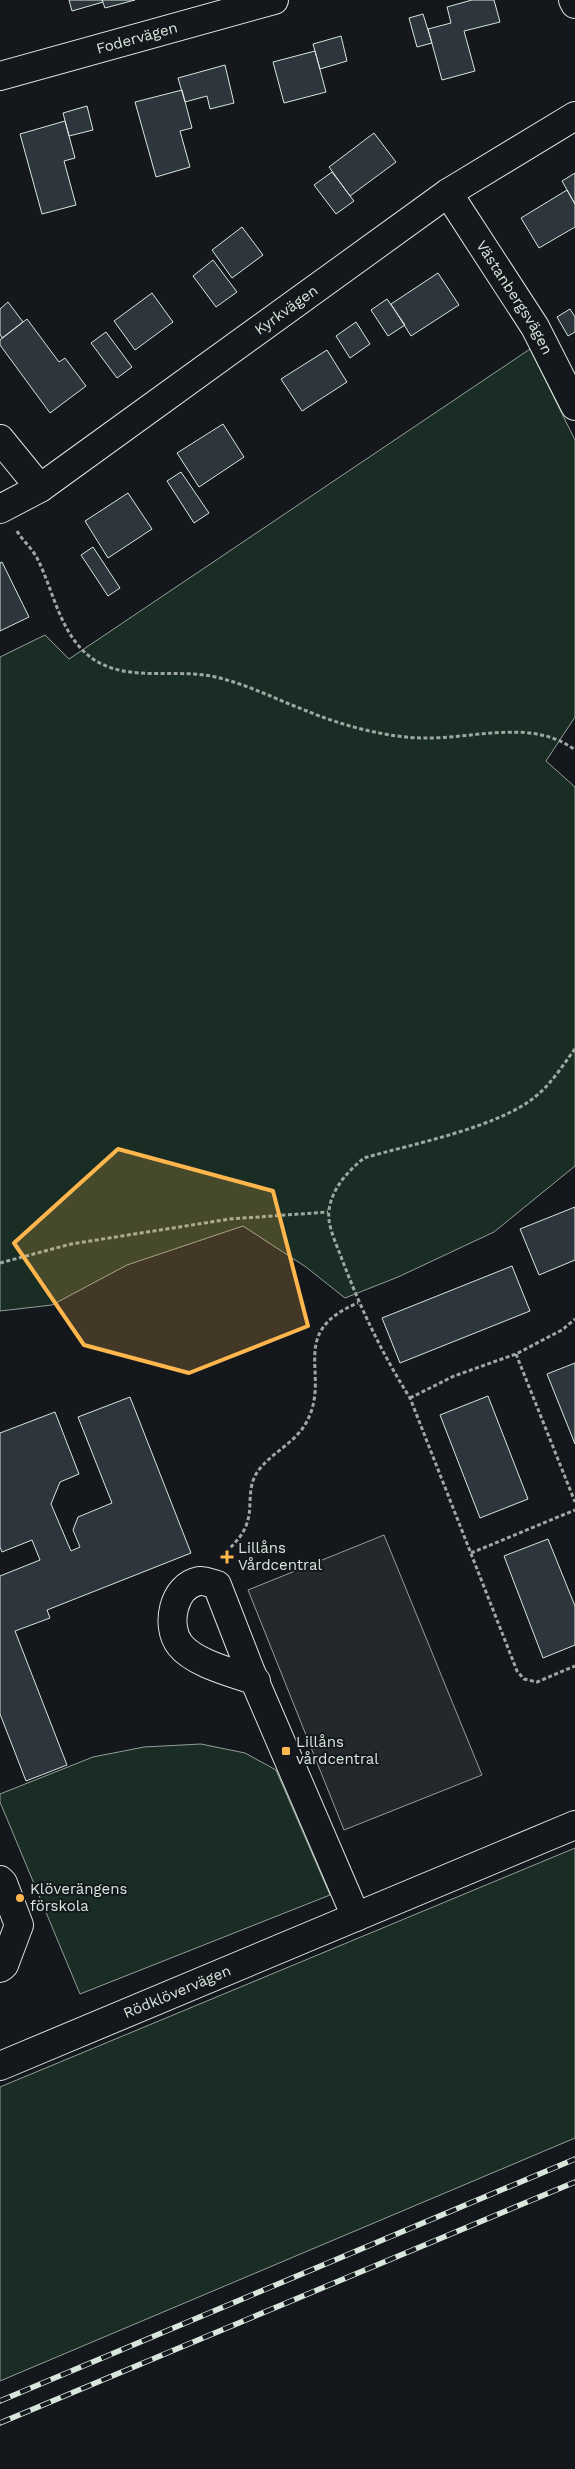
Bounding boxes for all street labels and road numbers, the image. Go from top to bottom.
street label: Fodervägen [94,18,180,58]
street label: Västanbergsvägen [472,237,556,358]
street label: Kyrkvägen [251,281,321,339]
street label: Rödklövervägen [121,1961,234,2022]

